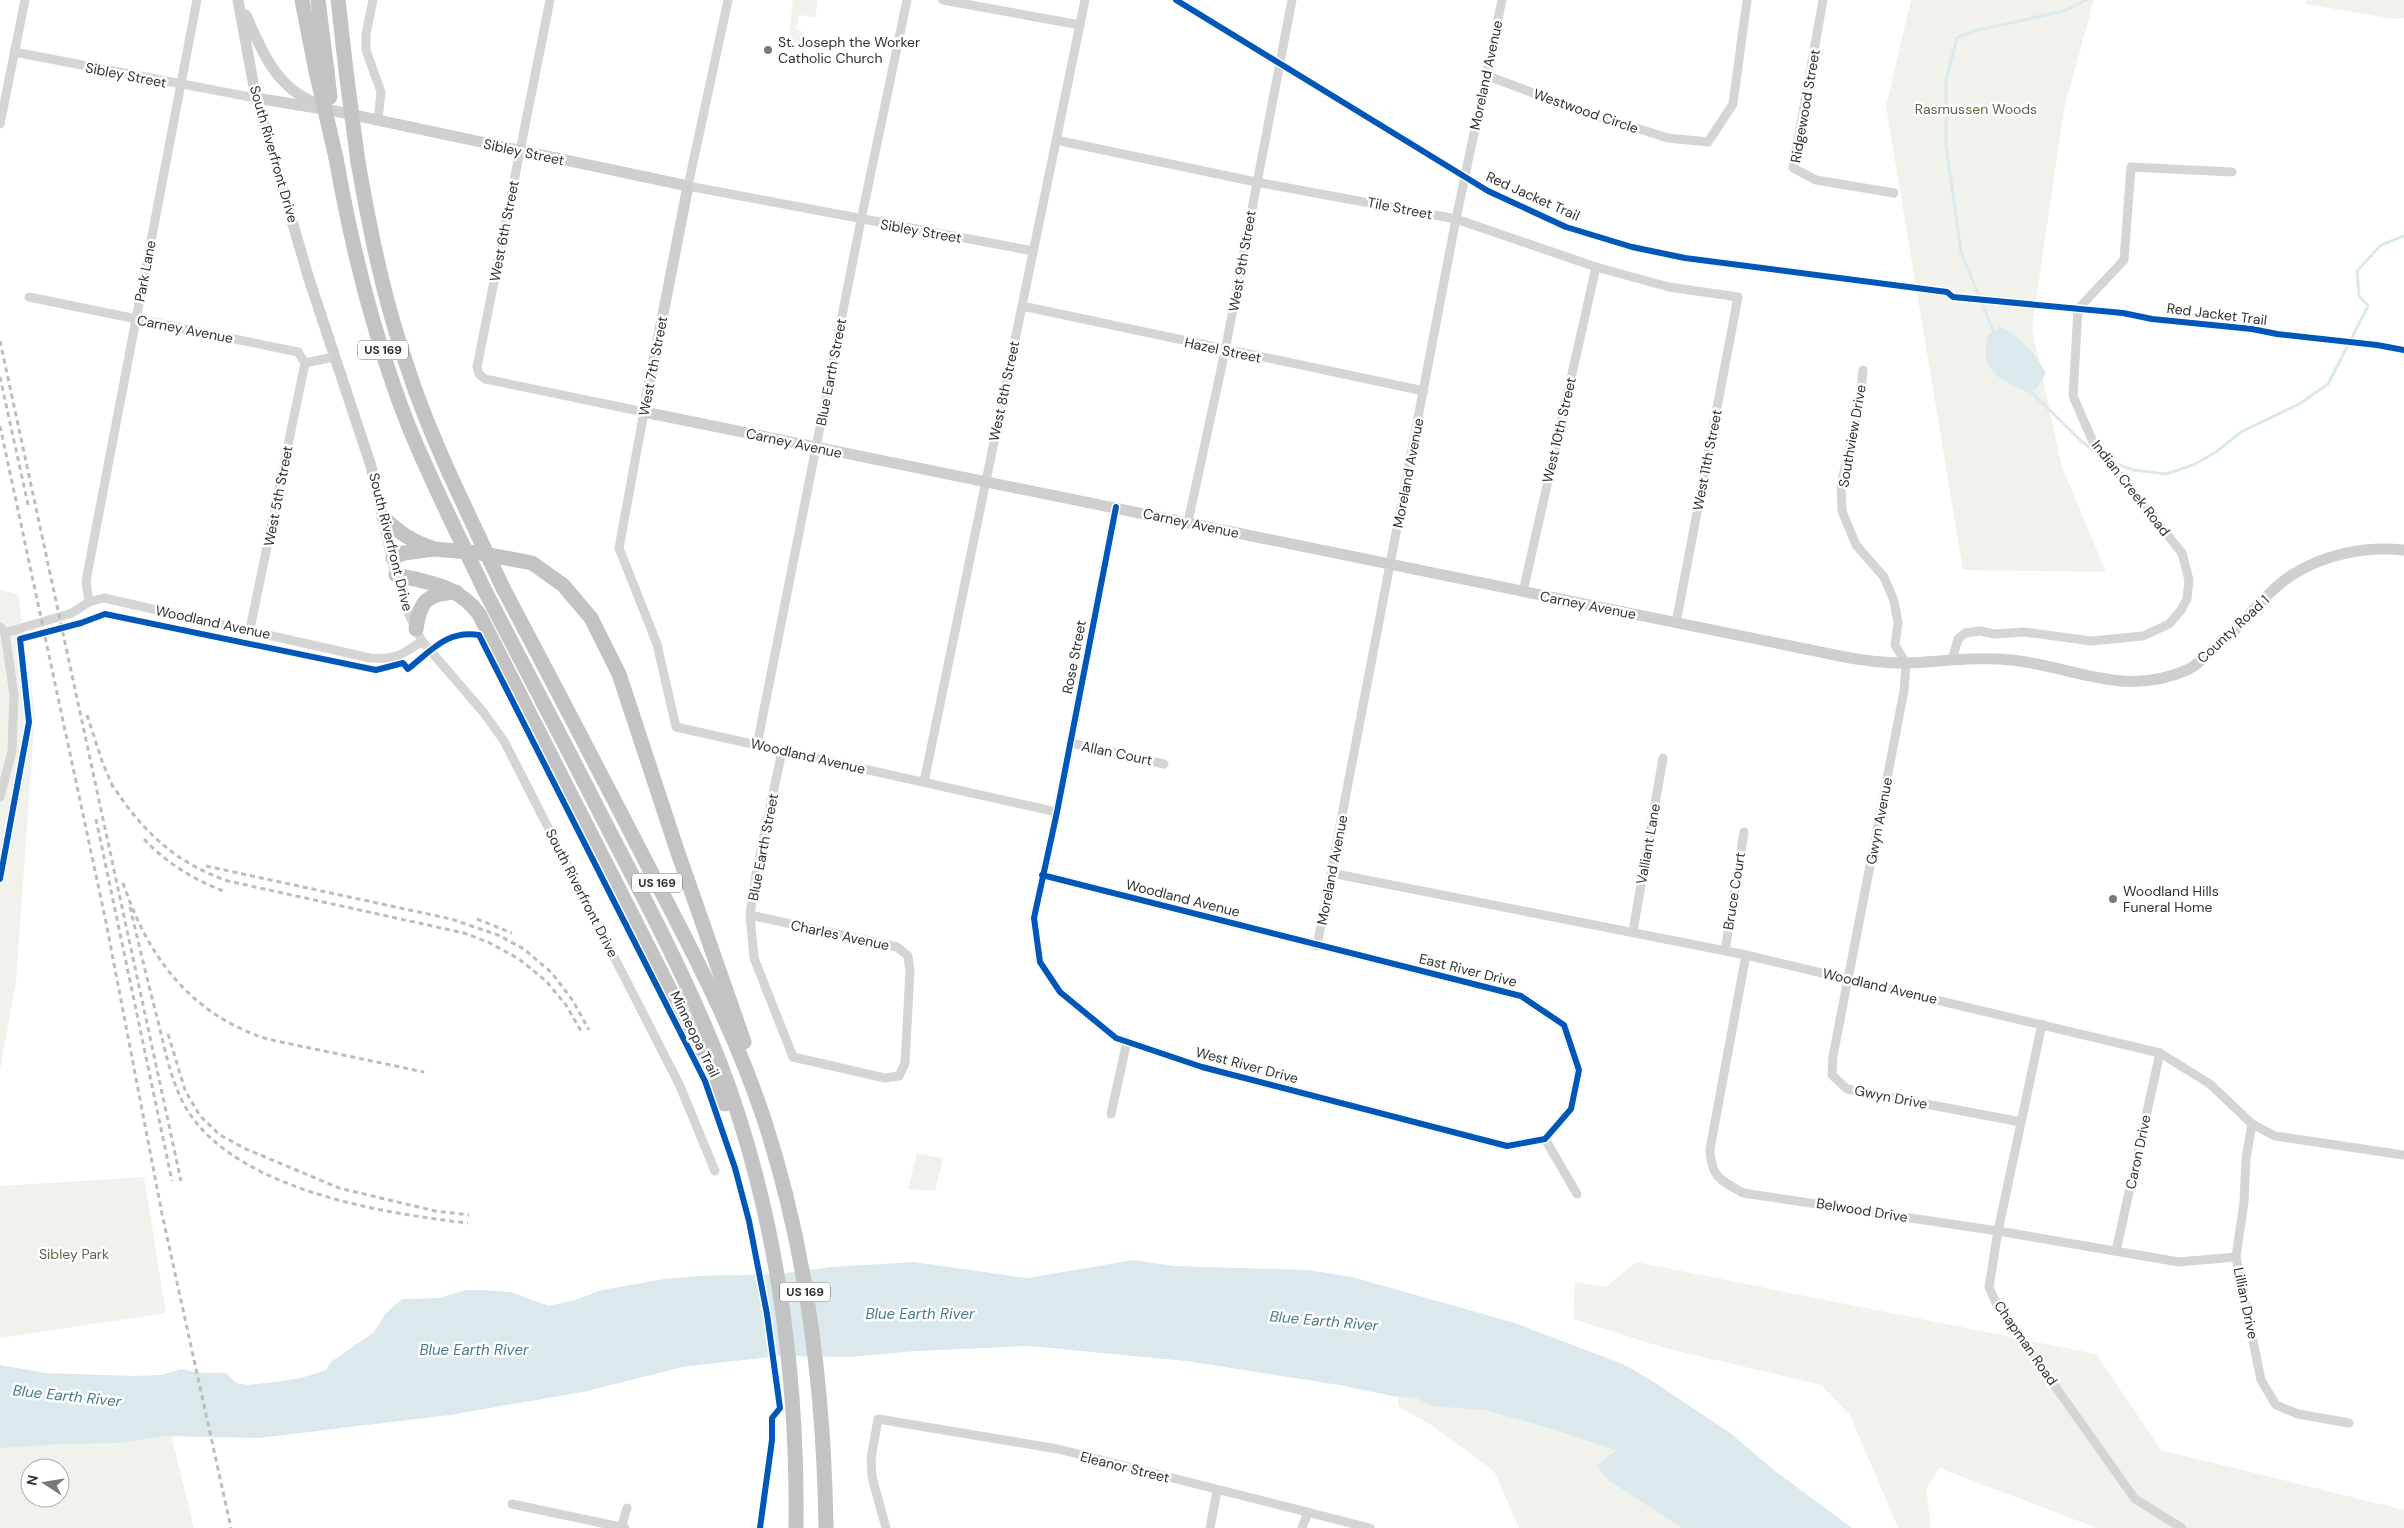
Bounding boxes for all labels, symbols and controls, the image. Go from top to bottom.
street label: Moreland Avenue [1466,18,1506,132]
place label: St. Joseph the Worker Catholic Church [778,33,920,67]
marker: St. Joseph the Worker Catholic Church [762,44,774,56]
street label: Ridgewood Street [1786,48,1824,164]
street label: Sibley Street [84,58,168,92]
street label: South Riverfront Drive [246,83,302,225]
street label: Westwood Circle [1531,85,1641,137]
park label: Rasmussen Woods [1915,100,2037,118]
street label: Sibley Street [482,135,566,169]
street label: Red Jacket Trail [1483,167,1583,225]
street label: West 6th Street [485,179,523,283]
street label: Tile Street [1366,193,1434,223]
street label: West 9th Street [1224,209,1260,313]
street label: Sibley Street [879,215,963,247]
street label: Park Lane [130,239,160,303]
street label: Red Jacket Trail [2166,299,2268,329]
street label: Carney Avenue [135,311,235,347]
street label: West 7th Street [635,315,671,417]
street label: Blue Earth Street [812,317,850,427]
street label: Hazel Street [1183,333,1263,367]
street label: West 8th Street [985,339,1023,443]
road number: US 169 [358,340,408,360]
street label: West 10th Street [1538,376,1580,484]
street label: Southview Drive [1834,383,1870,489]
street label: West 11th Street [1688,408,1726,512]
street label: Moreland Avenue [1388,416,1428,530]
street label: Carney Avenue [744,424,844,462]
street label: Indian Creek Road [2088,436,2174,540]
street label: West 5th Street [259,444,297,548]
street label: South Riverfront Drive [365,471,417,613]
street label: Carney Avenue [1141,504,1241,542]
street label: Carney Avenue [1538,587,1638,623]
street label: County Road 1 [2193,591,2273,667]
street label: Woodland Avenue [154,601,272,643]
street label: Rose Street [1058,619,1090,695]
street label: Woodland Avenue [749,734,867,778]
street label: Allan Court [1080,737,1154,769]
street label: Gwyn Avenue [1862,776,1896,866]
street label: Blue Earth Street [744,792,782,902]
street label: Valliant Lane [1632,802,1664,886]
street label: Moreland Avenue [1312,813,1352,927]
street label: South Riverfront Drive [542,826,622,960]
street label: Bruce Court [1719,851,1749,931]
road number: US 169 [632,874,682,892]
street label: Woodland Avenue [1124,875,1242,921]
place label: Woodland Hills Funeral Home [2123,882,2219,916]
marker: Woodland Hills Funeral Home [2107,893,2119,905]
street label: Charles Avenue [789,916,891,954]
street label: East River Drive [1417,949,1519,991]
street label: Woodland Avenue [1821,964,1939,1008]
street label: Minneopa Trail [666,988,724,1080]
street label: West River Drive [1194,1043,1300,1087]
street label: Gwyn Drive [1853,1081,1929,1113]
street label: Caron Drive [2121,1113,2155,1191]
street label: Belwood Drive [1815,1194,1909,1226]
park label: Sibley Park [39,1245,109,1263]
street label: Lillian Drive [2230,1265,2262,1341]
road number: US 169 [780,1282,830,1301]
street label: Chapman Road [1990,1297,2062,1389]
water label: Blue Earth River [865,1304,975,1324]
water label: Blue Earth River [1269,1306,1380,1336]
water label: Blue Earth River [419,1340,529,1360]
water label: Blue Earth River [12,1380,123,1412]
street label: Eleanor Street [1078,1447,1172,1487]
north arrow [20,1458,70,1508]
text: N [22,1473,42,1487]

